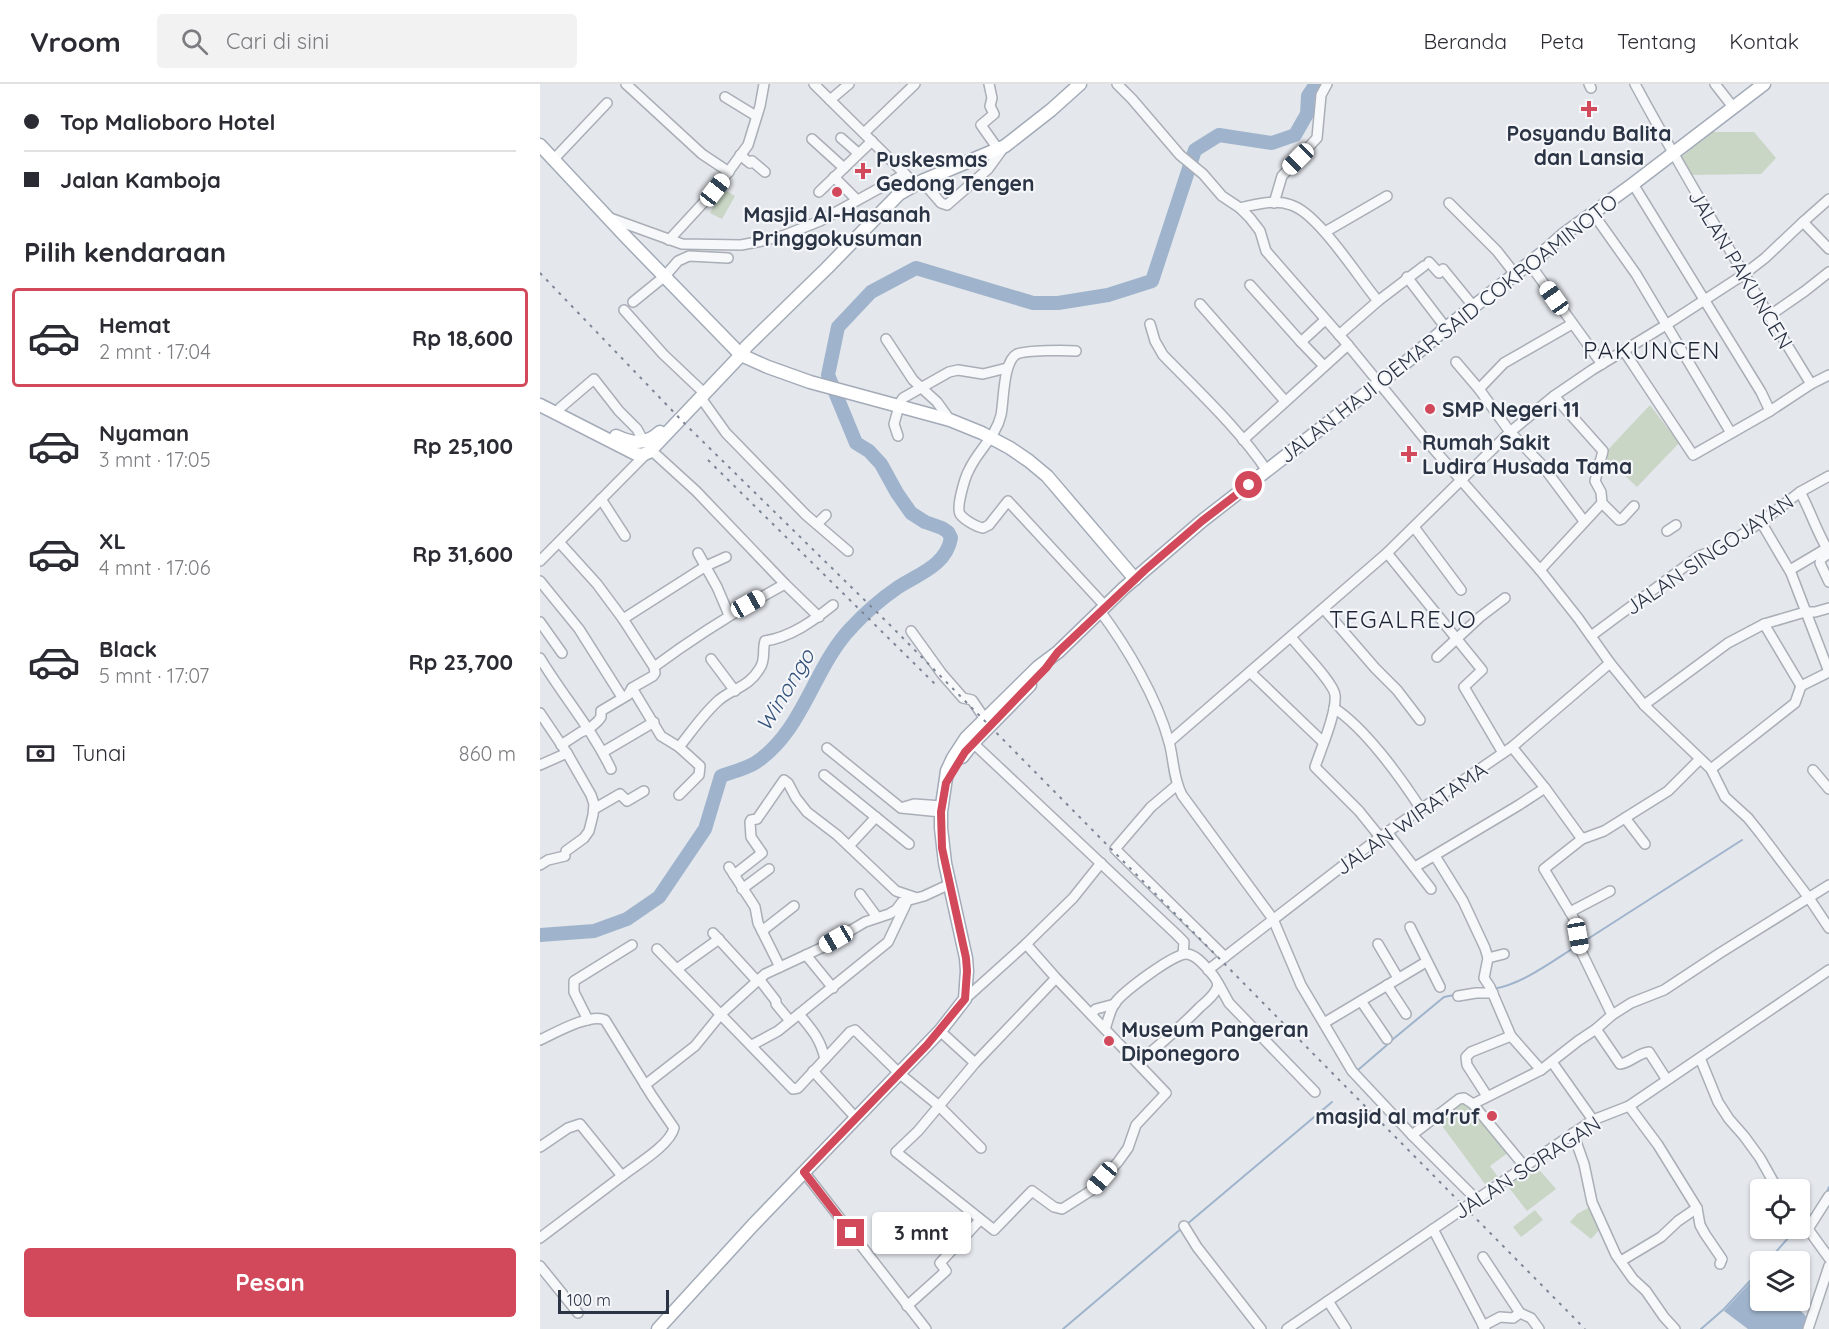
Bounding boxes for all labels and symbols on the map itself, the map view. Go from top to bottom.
marker: Posyandu Balita dan Lansia [1580,100,1598,118]
place label: Posyandu Balita dan Lansia [1507,120,1671,170]
car [1279,140,1317,178]
place label: Puskesmas Gedong Tengen [876,146,1035,196]
marker: Puskesmas Gedong Tengen [854,162,872,180]
car [697,170,733,210]
marker: Masjid Al-Hasanah Pringgokusuman [830,185,844,199]
street label: JALAN PAKUNCEN [1683,185,1799,353]
street label: JALAN HAJI OEMAR SAID COKROAMINOTO [1274,188,1622,468]
place label: Masjid Al-Hasanah Pringgokusuman [743,201,931,251]
car [1536,278,1572,318]
district label: PAKUNCEN [1583,335,1721,365]
place label: SMP Negeri 11 [1442,396,1580,422]
marker: SMP Negeri 11 [1423,402,1437,416]
place label: Rumah Sakit Ludira Husada Tama [1422,429,1632,479]
marker: Rumah Sakit Ludira Husada Tama [1400,445,1418,463]
route start [1235,471,1262,498]
street label: JALAN SINGOJAYAN [1620,488,1798,620]
car [728,587,768,621]
district label: TEGALREJO [1329,604,1477,634]
water label: Winongo [749,642,821,736]
street label: JALAN WIRATAMA [1330,756,1492,880]
car [1566,917,1590,955]
car [816,922,856,956]
place label: Museum Pangeran Diponegoro [1121,1016,1309,1066]
marker: Museum Pangeran Diponegoro [1102,1034,1116,1048]
place label: masjid al ma'ruf [1315,1103,1481,1129]
marker: masjid al ma'ruf [1485,1109,1499,1123]
street label: JALAN SORAGAN [1449,1110,1605,1224]
car [1084,1158,1120,1198]
callout: 3 mnt [872,1212,971,1254]
route end [837,1219,864,1246]
scale bar [558,1287,669,1314]

